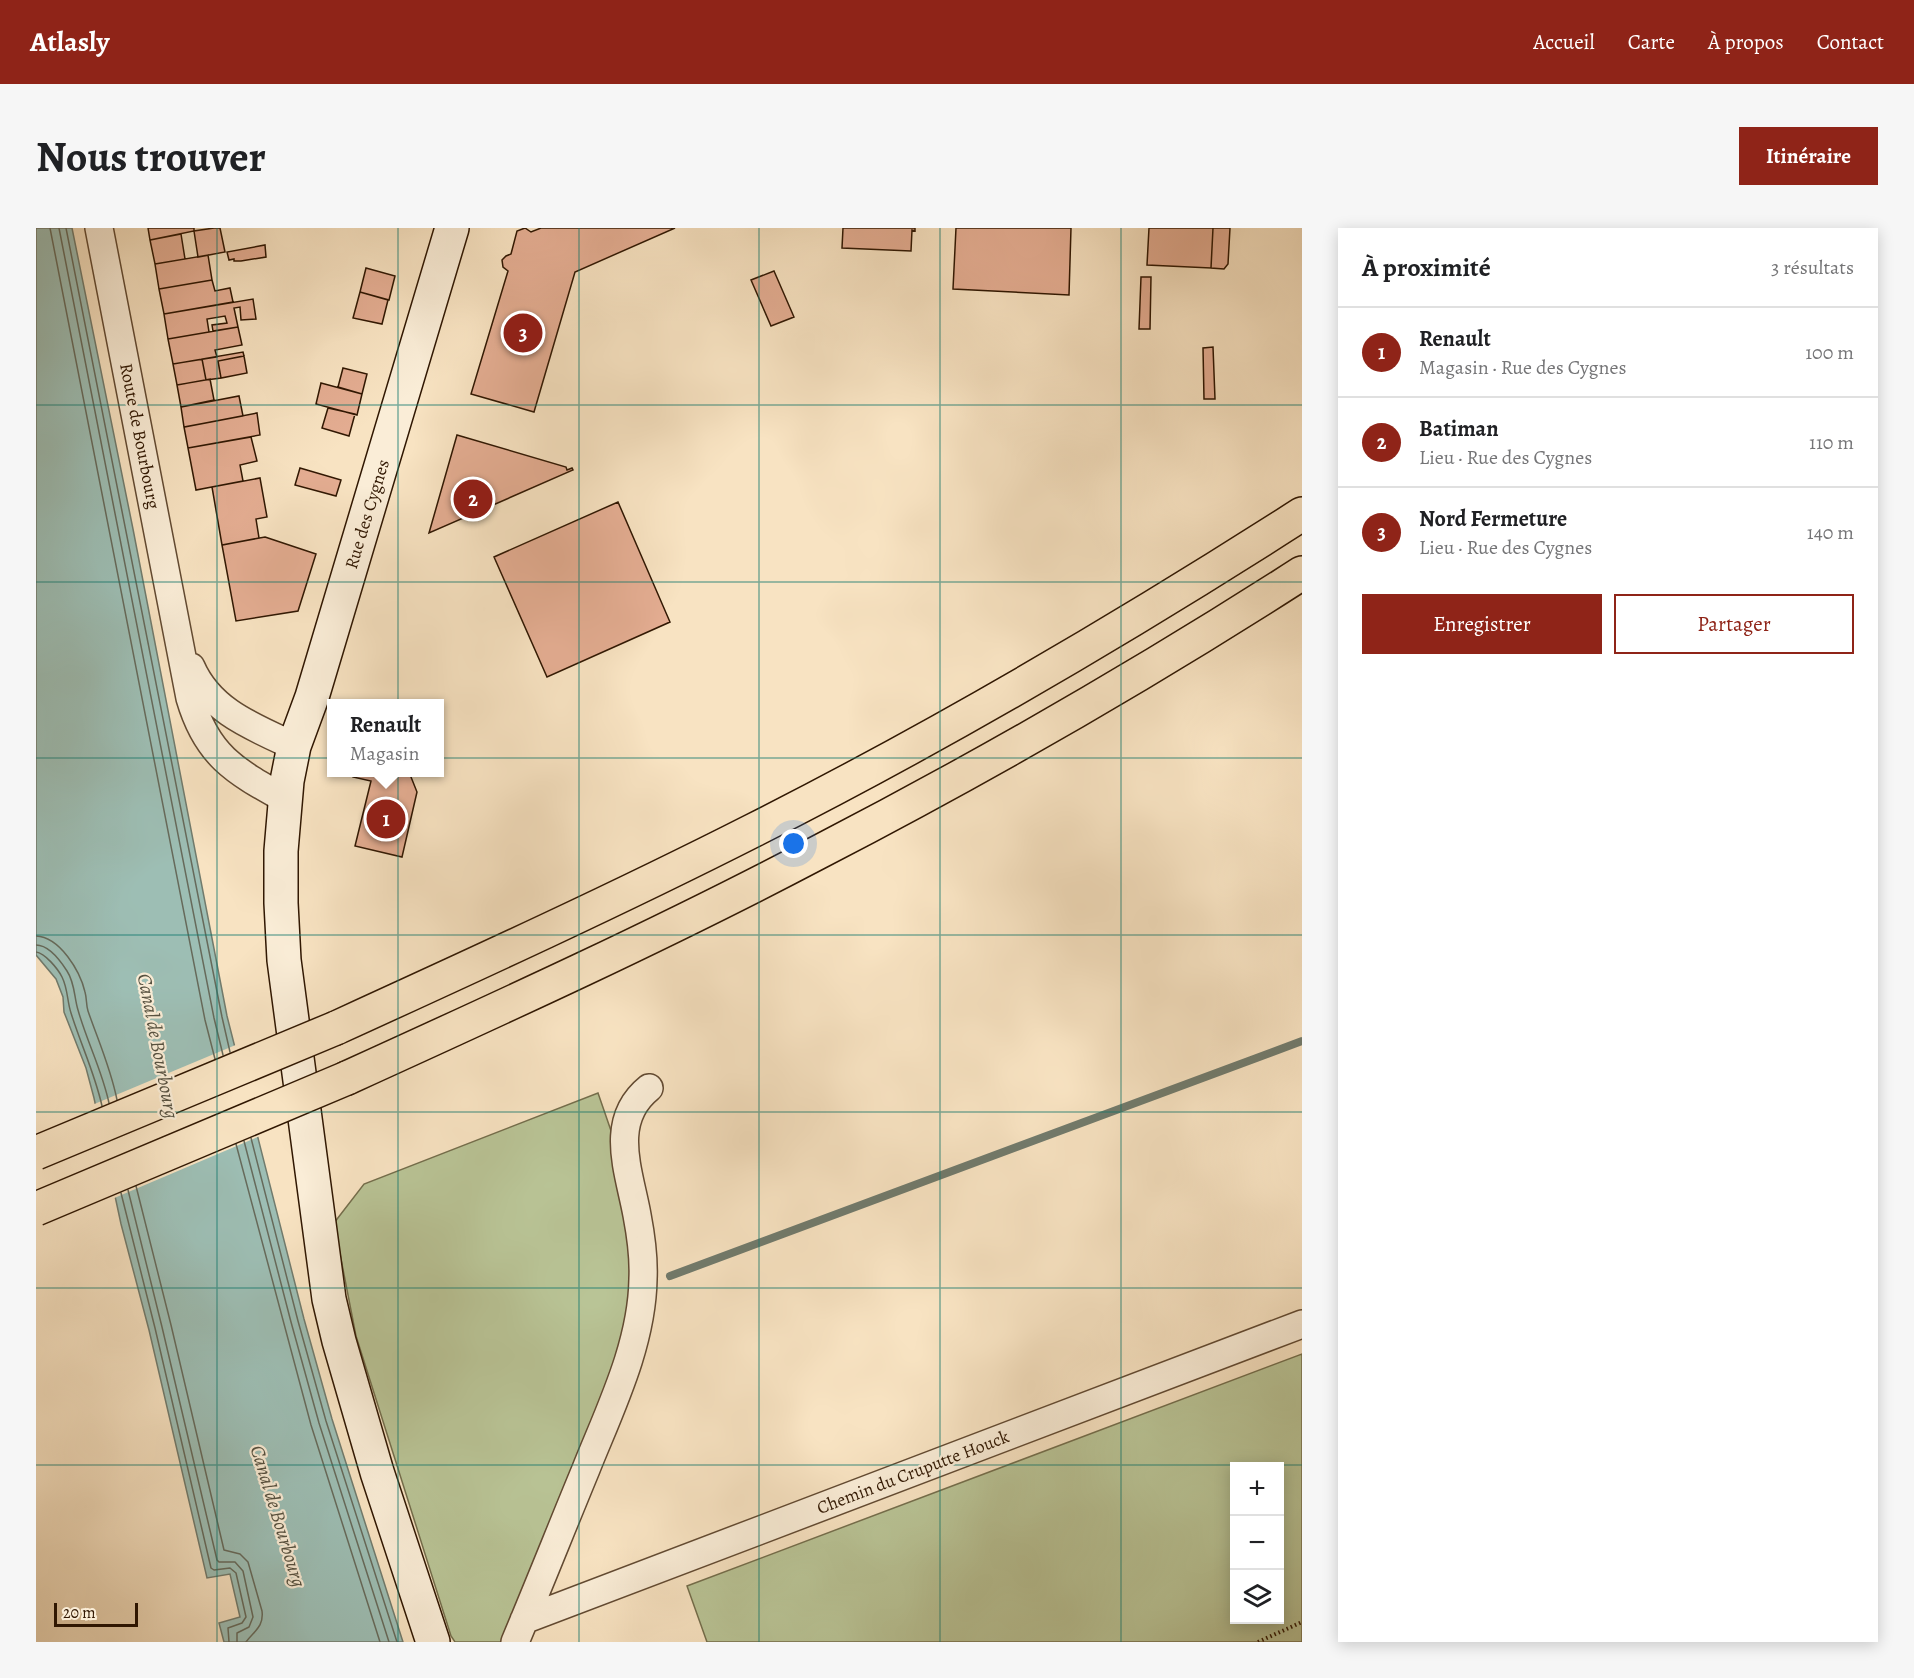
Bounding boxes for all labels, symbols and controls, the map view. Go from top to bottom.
text: Atlasly [30,23,109,61]
text: Accueil [1533,28,1595,56]
text: Carte [1628,28,1675,56]
text: À propos [1708,28,1784,56]
text: Contact [1817,28,1884,56]
button: Itinéraire [1739,127,1878,185]
text: Nous trouver [36,128,266,185]
text: À proximité [1362,250,1491,285]
text: 3 résultats [1771,254,1854,281]
pin: 3 [504,310,542,356]
text: Renault [1419,324,1491,354]
text: 1 [1378,339,1385,366]
text: 100 m [1805,339,1854,366]
text: Magasin · Rue des Cygnes [1419,354,1627,381]
street label: Route de Bourbourg [114,361,166,511]
text: Batiman [1419,414,1499,444]
text: 2 [1377,429,1386,456]
text: 110 m [1809,429,1854,456]
text: Lieu · Rue des Cygnes [1419,444,1592,471]
street label: Rue des Cygnes [339,456,395,572]
pin: 2 [454,476,492,522]
text: Nord Fermeture [1419,504,1567,534]
text: 3 [1377,519,1386,546]
text: 140 m [1807,519,1854,546]
text: Lieu · Rue des Cygnes [1419,534,1592,561]
button: Enregistrer [1362,594,1602,654]
button: Partager [1614,594,1854,654]
popup [327,699,444,777]
text: Renault [350,710,421,740]
text: Magasin [350,740,419,767]
pin: 1 [366,796,406,842]
your location [779,829,808,858]
water label: Canal de Bourbourg [131,971,185,1121]
street label: Chemin du Cruputte Houck [813,1424,1013,1520]
water label: Canal de Bourbourg [244,1442,312,1590]
map controls [1230,1462,1284,1624]
button: + [1230,1462,1284,1516]
button: − [1230,1516,1284,1570]
button: layers [1230,1570,1284,1624]
scale bar [54,1600,138,1628]
text: 20 m [63,1602,96,1624]

